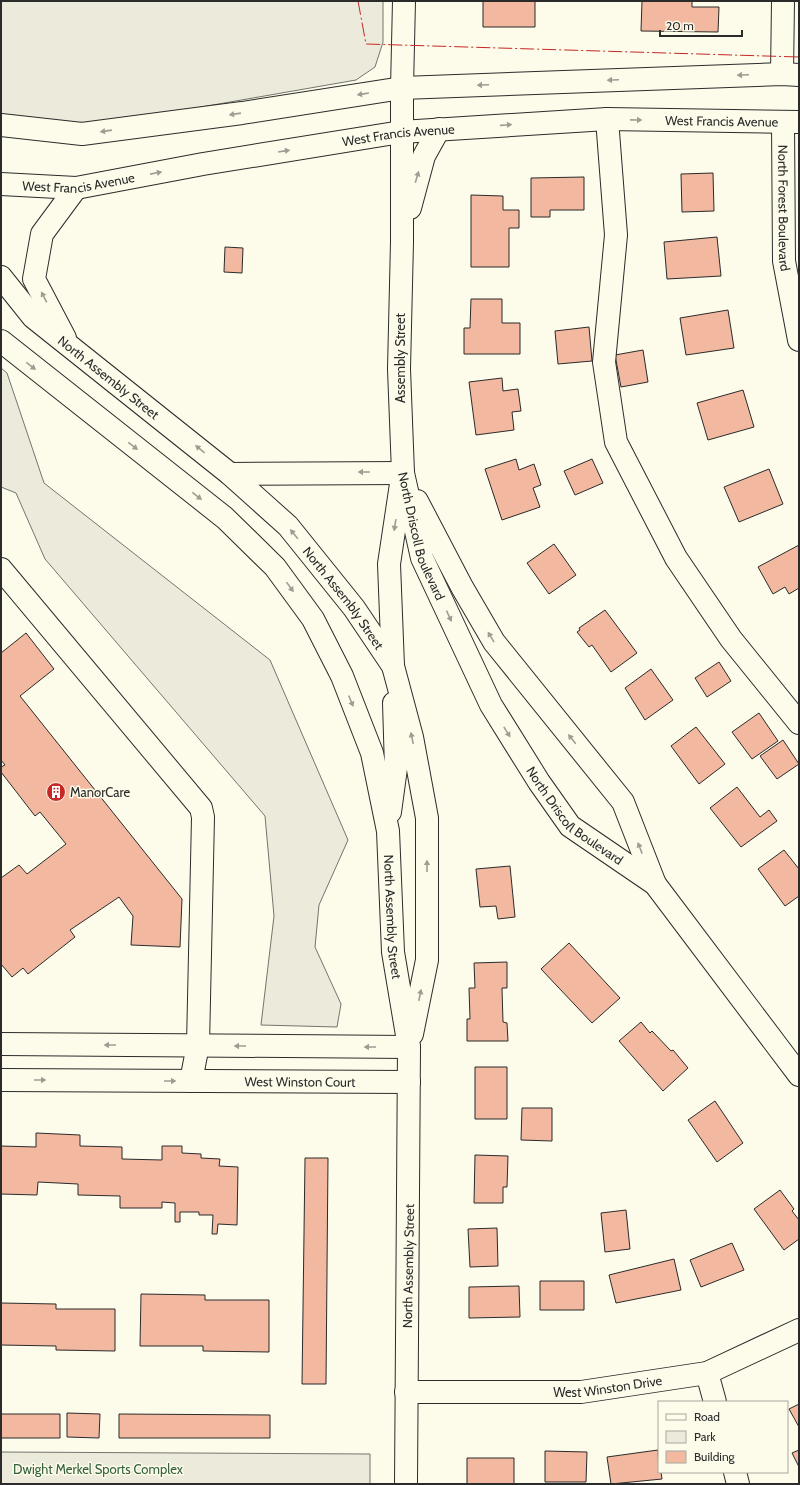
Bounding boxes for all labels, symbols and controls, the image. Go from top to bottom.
scale bar [660,12,742,38]
text: 20 m [666,18,694,33]
one-way arrow [737,72,749,79]
one-way arrow [606,77,619,83]
one-way arrow [476,82,489,88]
one-way arrow [357,91,369,97]
one-way arrow [229,111,241,117]
street label: West Francis Avenue [665,112,779,130]
one-way arrow [630,116,642,123]
street label: West Francis Avenue [341,121,455,149]
one-way arrow [500,122,512,129]
one-way arrow [100,128,112,134]
street label: North Forest Boulevard [775,145,794,273]
one-way arrow [278,147,290,153]
street label: West Francis Avenue [22,169,136,196]
one-way arrow [150,169,162,175]
one-way arrow [414,171,420,183]
one-way arrow [40,291,47,303]
street label: Assembly Street [392,312,408,403]
street label: North Assembly Street [55,332,163,423]
one-way arrow [26,361,37,370]
one-way arrow [128,442,139,451]
one-way arrow [194,445,205,454]
one-way arrow [358,469,370,476]
street label: North Driscoll Boulevard [395,470,449,603]
one-way arrow [192,492,203,501]
one-way arrow [392,519,398,531]
one-way arrow [290,529,298,539]
street label: North Assembly Street [300,543,388,653]
one-way arrow [285,582,293,592]
one-way arrow [446,610,452,621]
one-way arrow [488,631,495,643]
one-way arrow [349,695,355,707]
one-way arrow [504,726,511,738]
one-way arrow [408,732,414,744]
one-way arrow [567,734,576,745]
street label: North Driscoll Boulevard [523,763,626,868]
building icon: ManorCare [45,781,67,803]
place label: ManorCare [70,784,130,800]
one-way arrow [637,841,643,853]
street label: North Assembly Street [381,854,405,981]
one-way arrow [424,859,430,872]
one-way arrow [417,989,423,1002]
one-way arrow [103,1042,116,1048]
one-way arrow [233,1043,246,1049]
one-way arrow [363,1044,376,1050]
street label: West Winston Court [245,1073,356,1090]
one-way arrow [34,1077,47,1083]
one-way arrow [164,1078,177,1084]
street label: North Assembly Street [399,1203,417,1328]
street label: West Winston Drive [553,1372,663,1400]
legend [658,1401,788,1473]
text: Road [694,1409,720,1424]
text: Park [694,1429,716,1444]
text: Building [694,1449,736,1464]
park label: Dwight Merkel Sports Complex [13,1461,184,1477]

